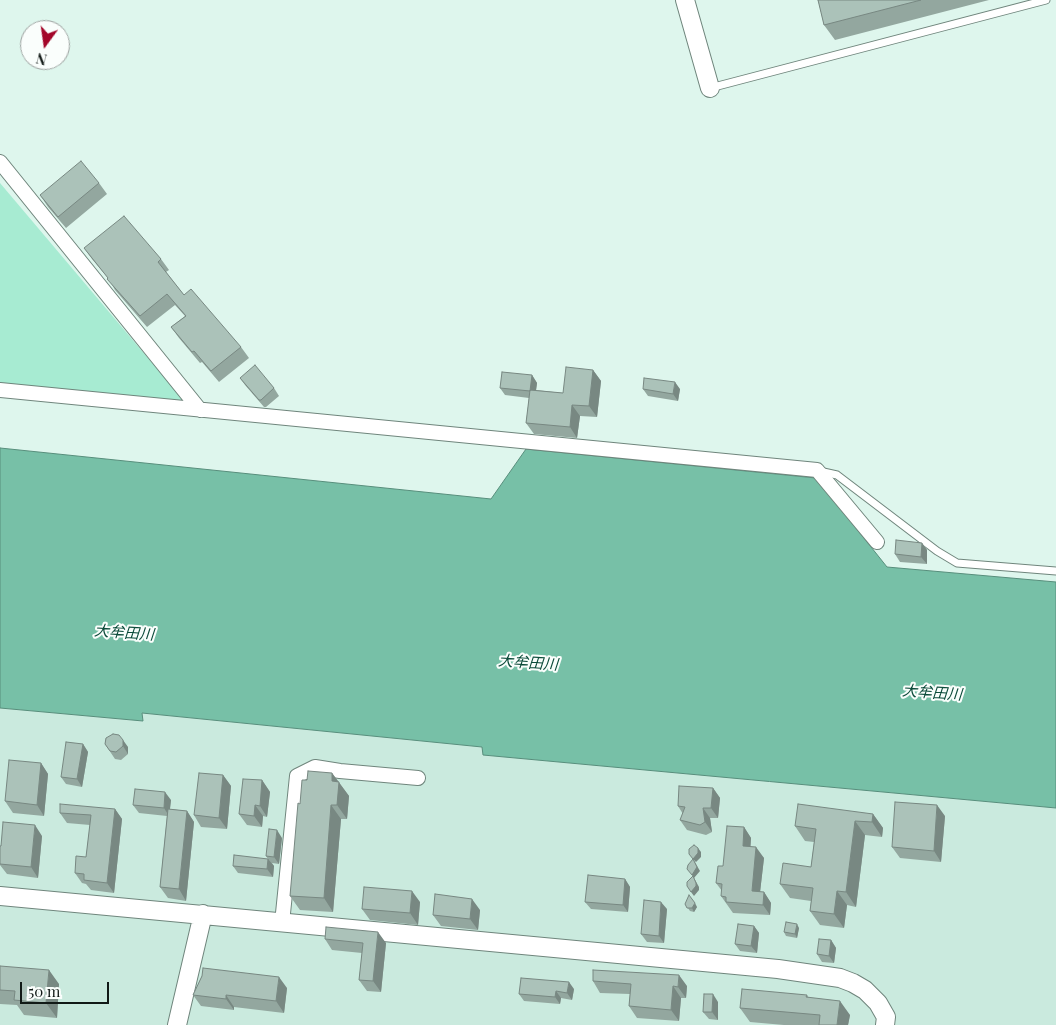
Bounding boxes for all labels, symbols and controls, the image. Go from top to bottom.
north arrow [20,20,70,70]
text: N [34,49,49,70]
water label: 大牟田川 [93,622,155,644]
water label: 大牟田川 [497,652,559,674]
water label: 大牟田川 [901,682,963,704]
scale bar [22,972,111,1004]
text: 50 m [28,981,60,1001]

